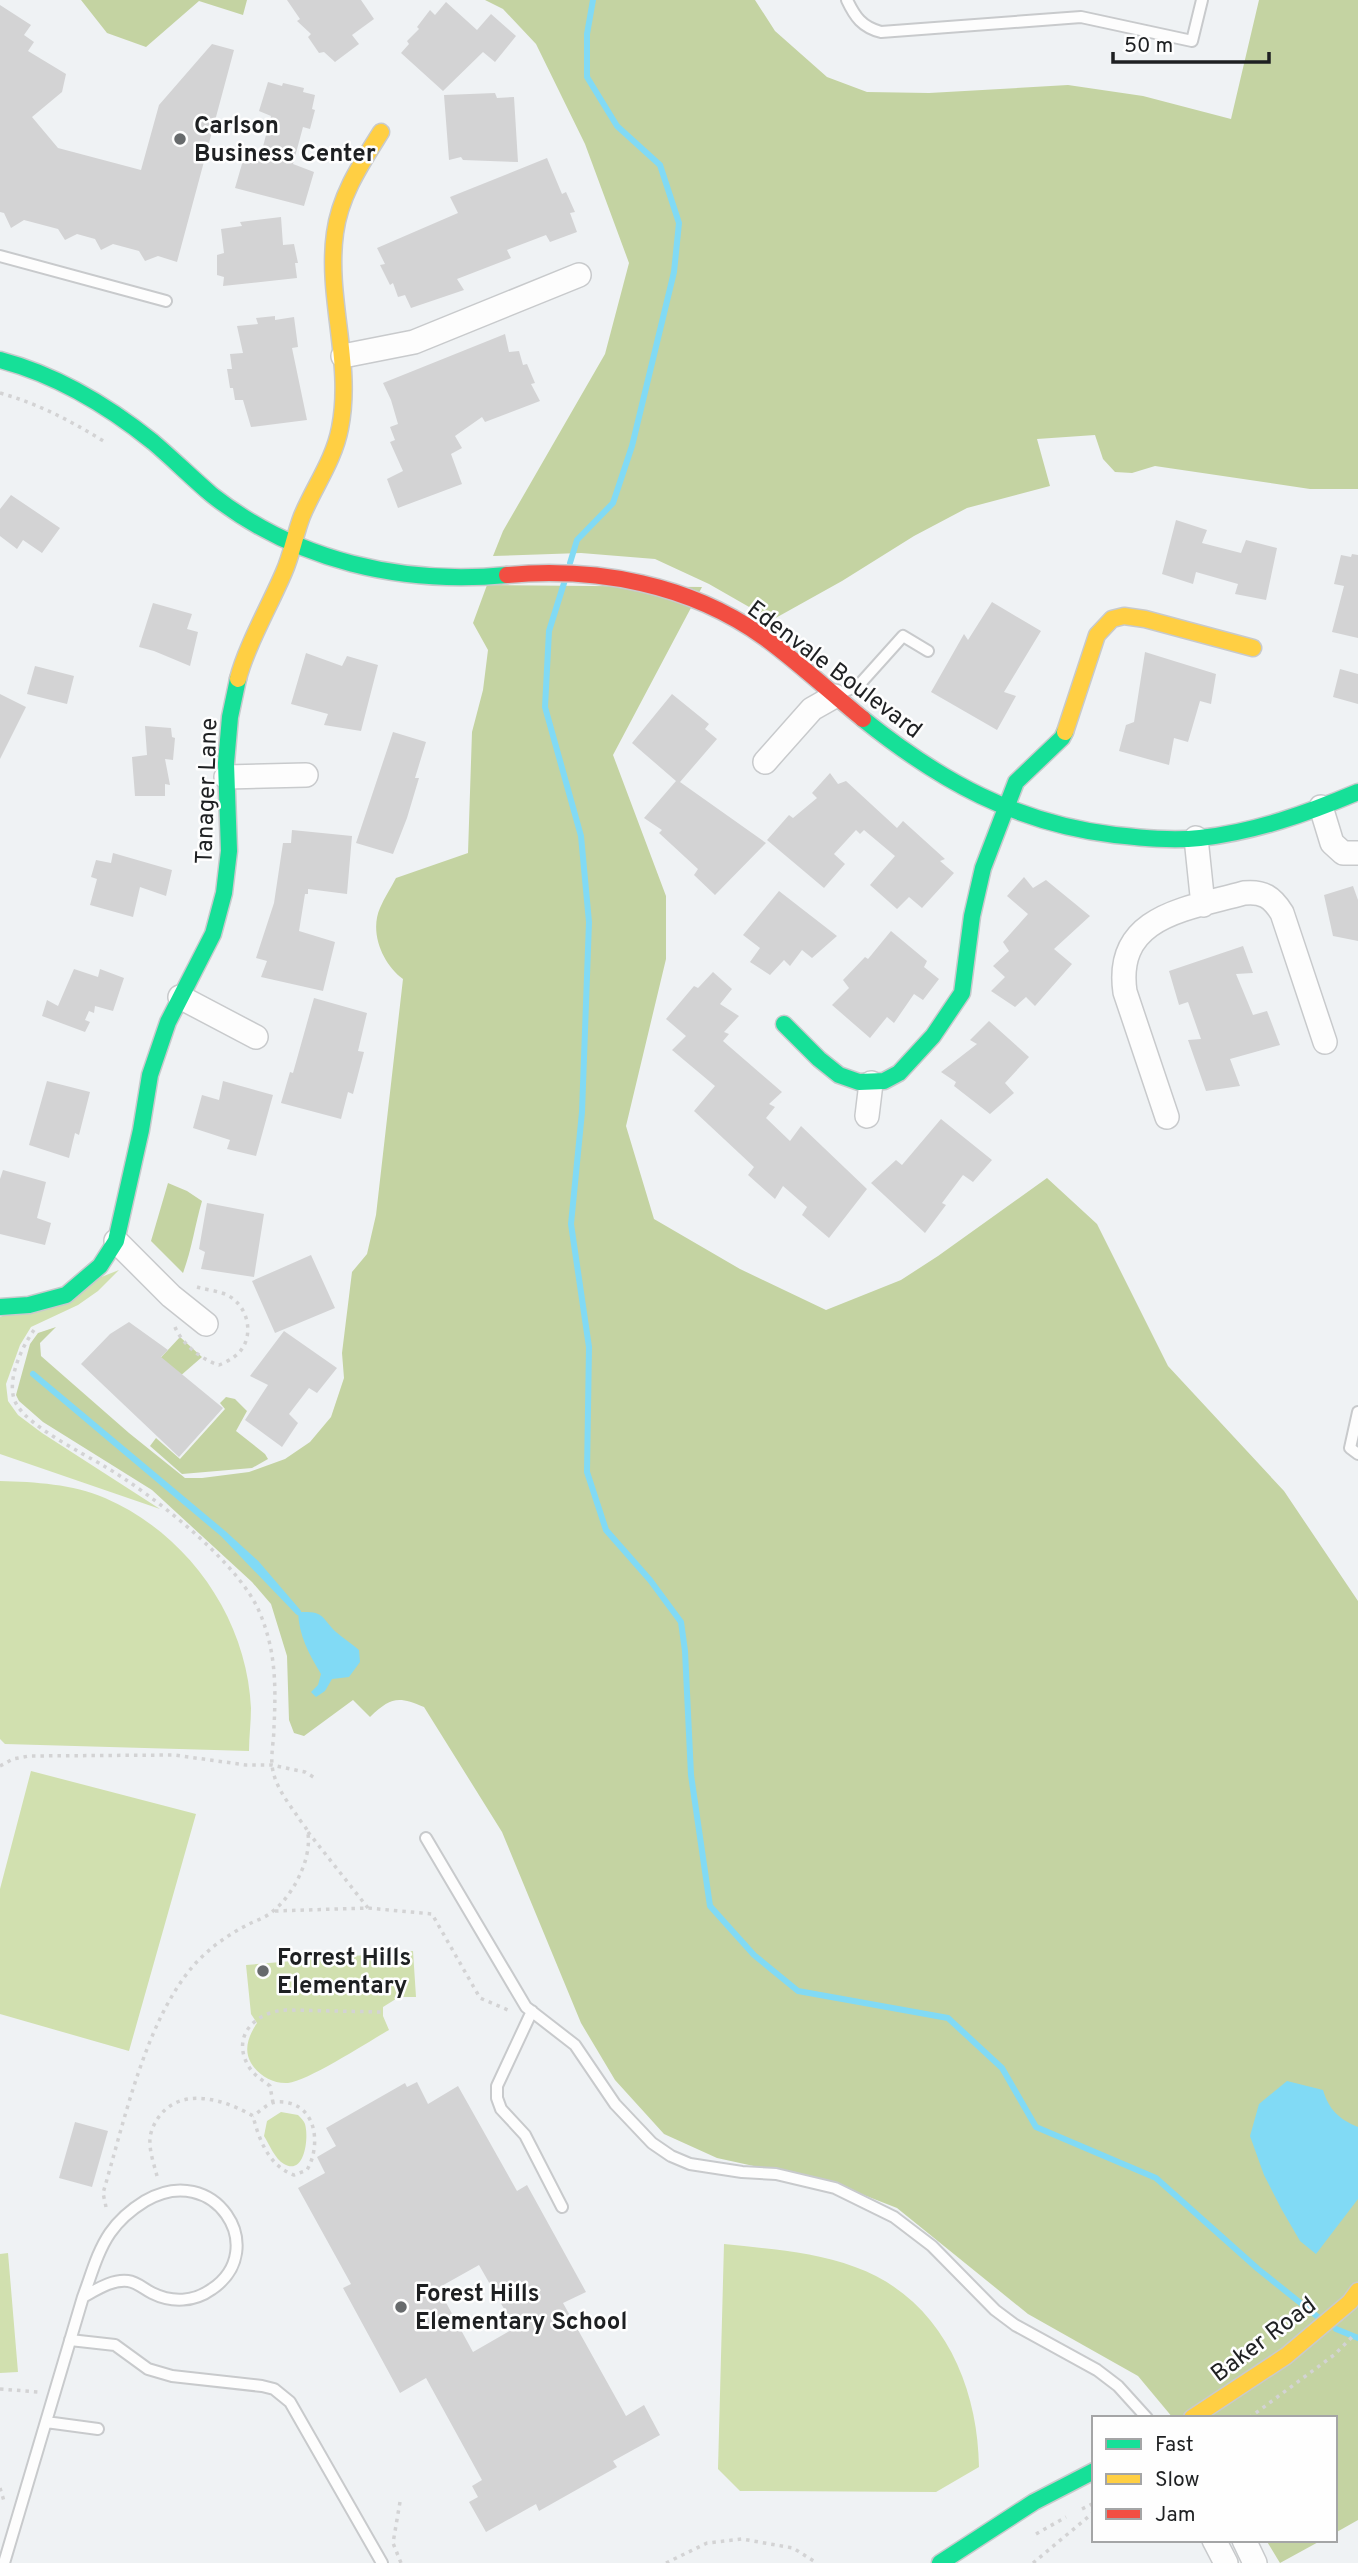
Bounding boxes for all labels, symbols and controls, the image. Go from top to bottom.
scale bar [1113,21,1269,65]
text: 50 m [1124,33,1173,60]
place label: Carlson Business Center [194,112,376,170]
marker: Carlson Business Center [172,131,188,147]
street label: Edenvale Boulevard [740,595,927,746]
street label: Tanager Lane [190,717,226,865]
place label: Forrest Hills Elementary [277,1944,411,2002]
marker: Forrest Hills Elementary [255,1963,271,1979]
place label: Forest Hills Elementary School [415,2280,627,2338]
street label: Baker Road [1206,2291,1323,2390]
marker: Forest Hills Elementary School [393,2299,409,2315]
legend [1092,2416,1337,2542]
text: Fast [1155,2432,1194,2459]
text: Slow [1155,2467,1200,2494]
text: Jam [1155,2502,1196,2529]

